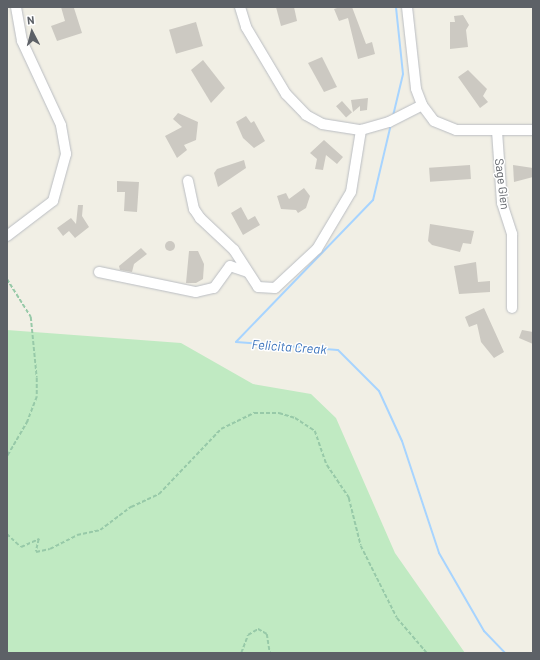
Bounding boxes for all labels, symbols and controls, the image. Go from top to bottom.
north arrow [12,12,52,52]
text: N [26,13,35,26]
street label: Sage Glen [492,158,512,210]
water label: Felicita Creak [251,337,327,357]

